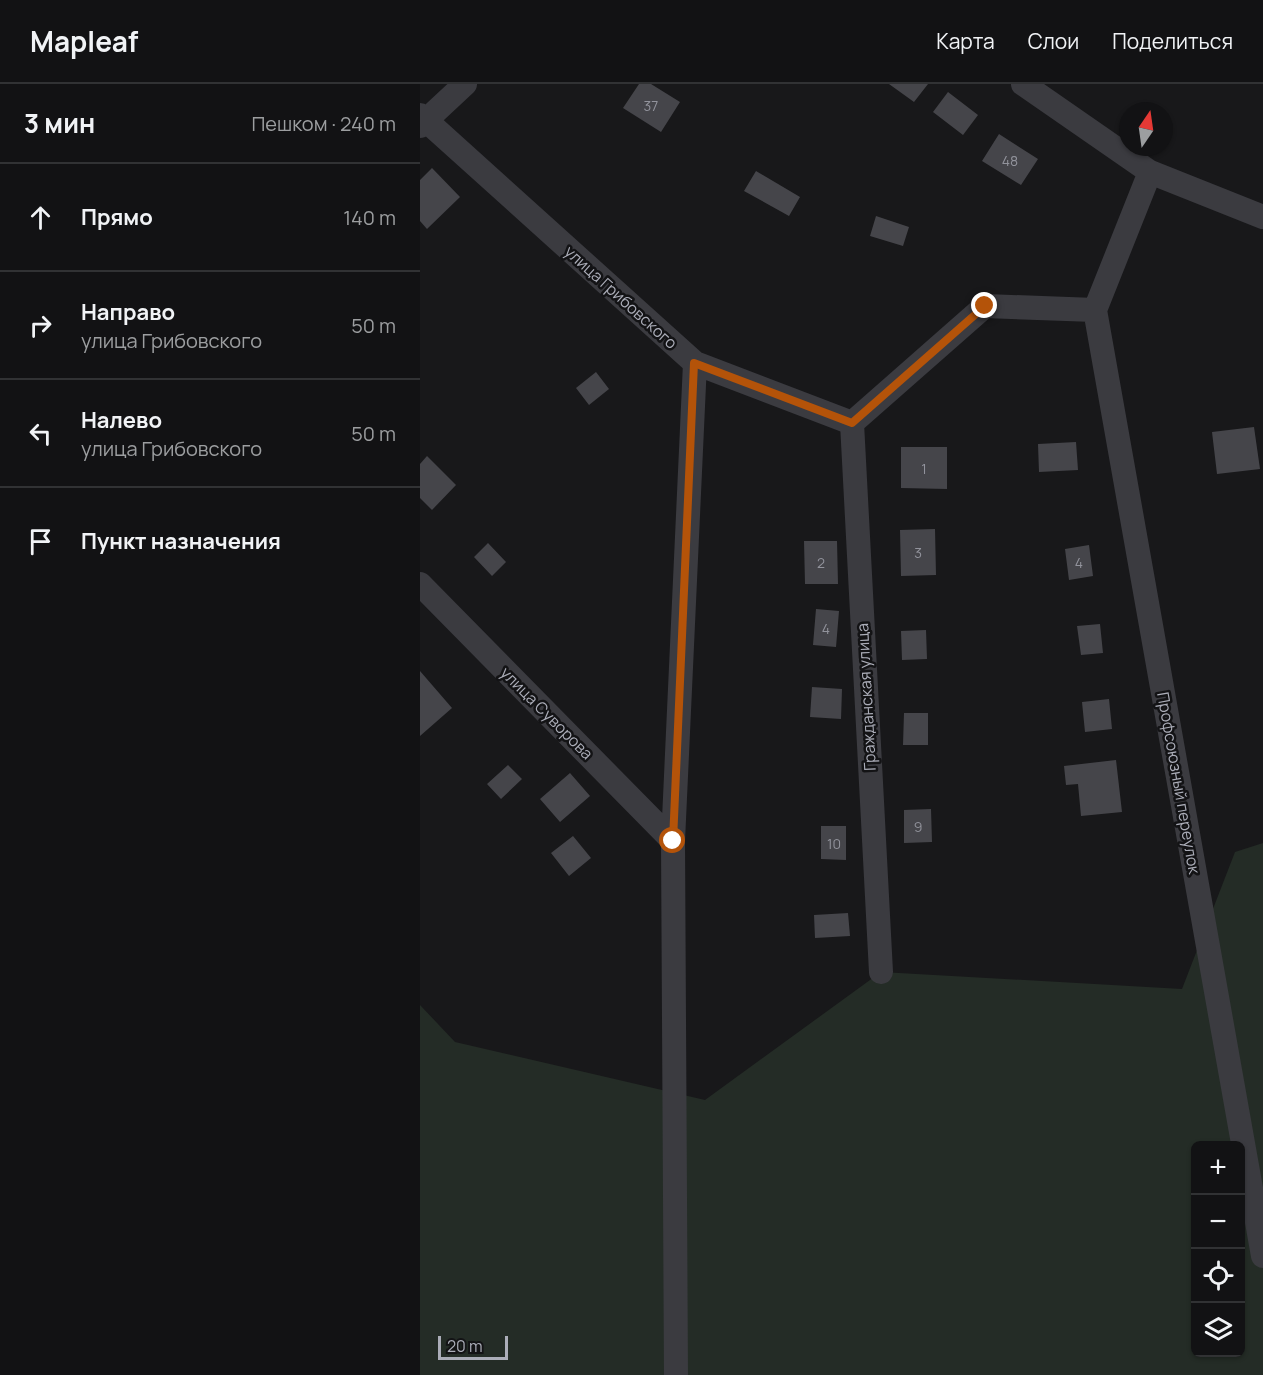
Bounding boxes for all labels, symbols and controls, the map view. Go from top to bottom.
text: Mapleaf [30,22,138,60]
text: Карта [936,27,995,55]
text: Слои [1028,27,1079,55]
text: Поделиться [1112,27,1233,55]
house number: 37 [644,96,658,115]
north arrow [1119,102,1173,156]
text: 3 мин [24,105,95,141]
text: Пешком · 240 m [251,110,396,137]
house number: 48 [1002,151,1018,170]
icon: ahead [24,201,57,234]
text: Прямо [81,202,153,232]
text: 140 m [343,204,396,231]
street label: улица Грибовского [560,240,682,354]
route end [971,292,997,318]
text: Направо [81,297,175,327]
icon: right [24,309,57,342]
text: 50 m [351,312,396,339]
text: улица Грибовского [81,327,262,354]
text: Налево [81,405,162,435]
icon: left [24,417,57,450]
text: 50 m [351,420,396,447]
text: улица Грибовского [81,435,262,462]
house number: 1 [921,459,927,478]
icon: arrive [24,525,57,558]
text: Пункт назначения [81,526,281,556]
house number: 3 [914,543,922,562]
house number: 2 [817,553,825,572]
house number: 4 [1075,553,1083,572]
house number: 4 [822,619,830,638]
street label: Гражданская улица [851,623,881,771]
street label: улица Суворова [496,662,598,764]
street label: Профсоюзный переулок [1152,690,1206,877]
house number: 9 [914,817,922,836]
route start [659,827,685,853]
house number: 10 [827,834,841,853]
map controls [1191,1141,1245,1357]
button: + [1191,1141,1245,1195]
button: − [1191,1195,1245,1249]
button: locate [1191,1249,1245,1303]
button: layers [1191,1303,1245,1357]
scale bar [438,1333,508,1360]
text: 20 m [447,1335,483,1357]

